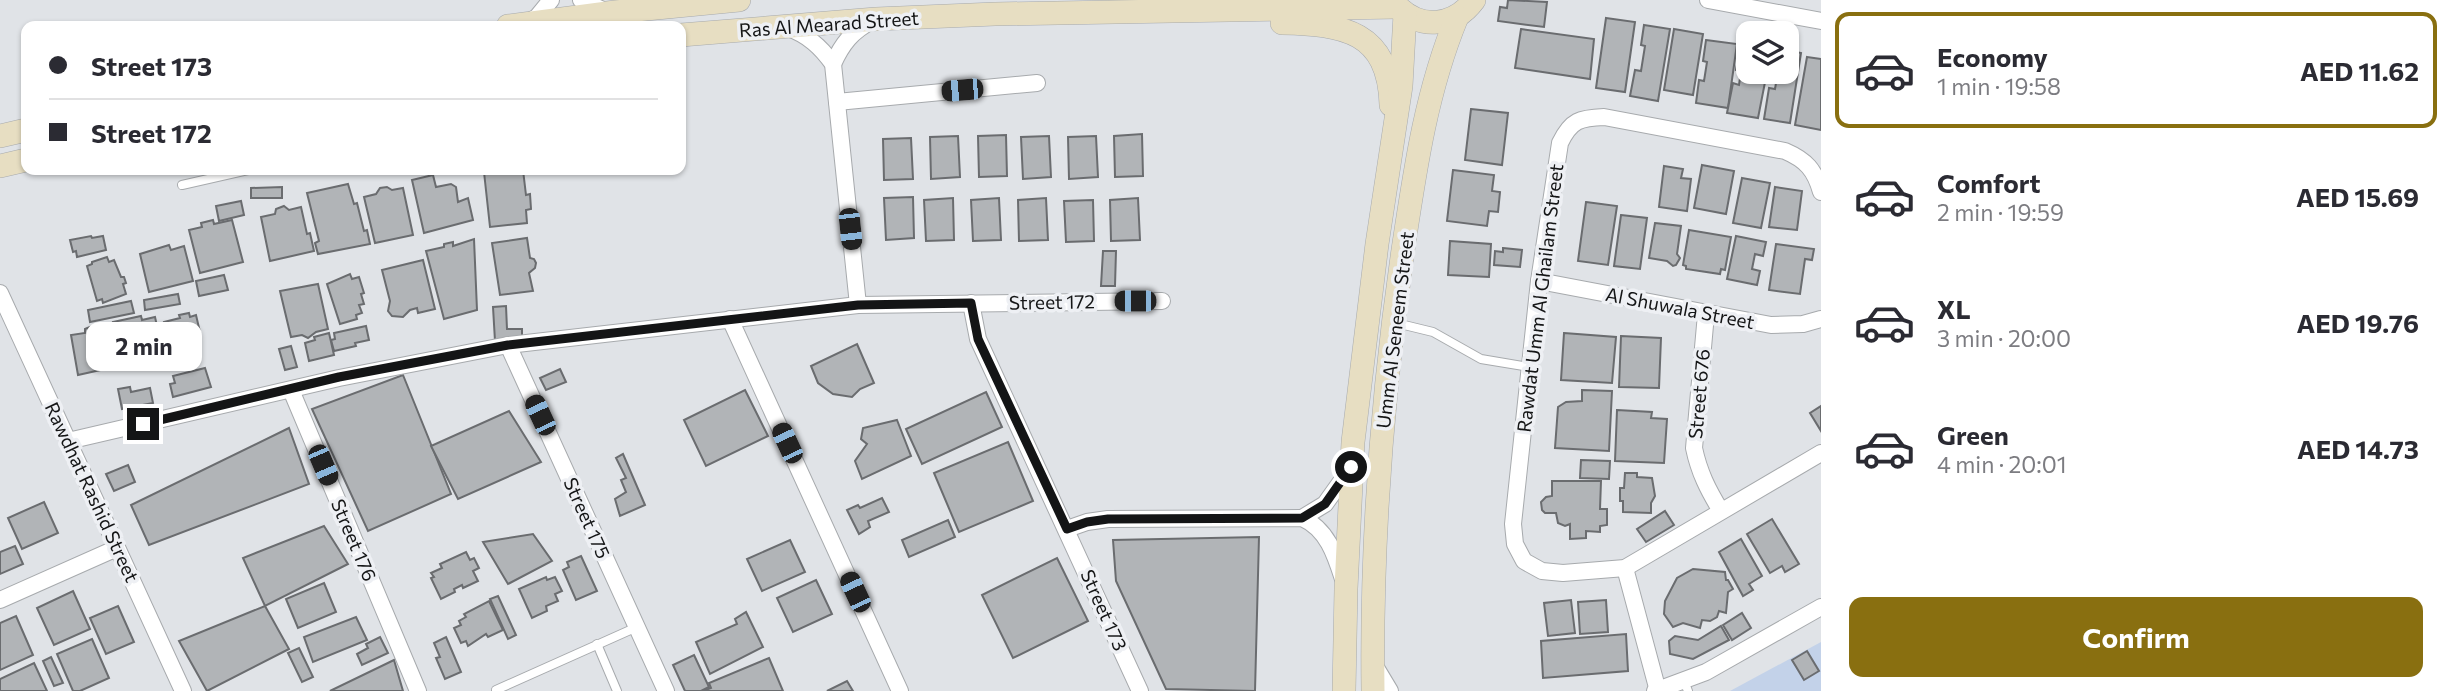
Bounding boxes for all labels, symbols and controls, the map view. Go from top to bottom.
street label: Ras Al Mearad Street [738,6,920,41]
map controls [1736,21,1799,84]
button: layers [1736,21,1799,84]
icon: car [1853,39,1916,102]
text: Economy [1937,41,2048,72]
text: Street 173 [91,50,212,81]
text: AED 11.62 [2300,55,2419,86]
text: 1 min · 19:58 [1937,72,2061,100]
car [941,78,984,102]
text: Street 172 [91,117,212,148]
street label: Rawdat Umm Al Ghailam Street [1512,162,1567,433]
icon: car [1853,165,1916,228]
text: Comfort [1937,167,2040,198]
text: AED 15.69 [2296,181,2419,212]
text: 2 min · 19:59 [1937,198,2064,226]
car [838,207,863,251]
street label: Umm Al Seneem Street [1371,230,1418,430]
street label: Al Shuwala Street [1604,282,1757,333]
street label: Street 172 [1009,289,1095,314]
car [1115,291,1157,312]
icon: car [1853,291,1916,354]
text: XL [1937,293,1971,324]
text: AED 19.76 [2297,307,2419,338]
callout: 2 min [85,322,201,372]
text: 3 min · 20:00 [1937,324,2071,352]
text: 2 min [115,332,173,360]
street label: Street 676 [1683,348,1714,440]
car [522,392,559,438]
street label: Rawdhat Rashid Street [41,398,144,586]
route end [127,408,159,440]
icon: car [1853,417,1916,480]
text: Green [1937,419,2009,450]
car [769,420,806,466]
text: AED 14.73 [2297,433,2419,464]
car [306,442,341,488]
text: 4 min · 20:01 [1937,450,2067,478]
route start [1335,451,1367,483]
street label: Street 175 [559,474,616,562]
street label: Street 176 [327,495,382,584]
street label: Street 173 [1076,566,1133,654]
car [837,569,874,615]
button: Confirm [1849,597,2423,677]

